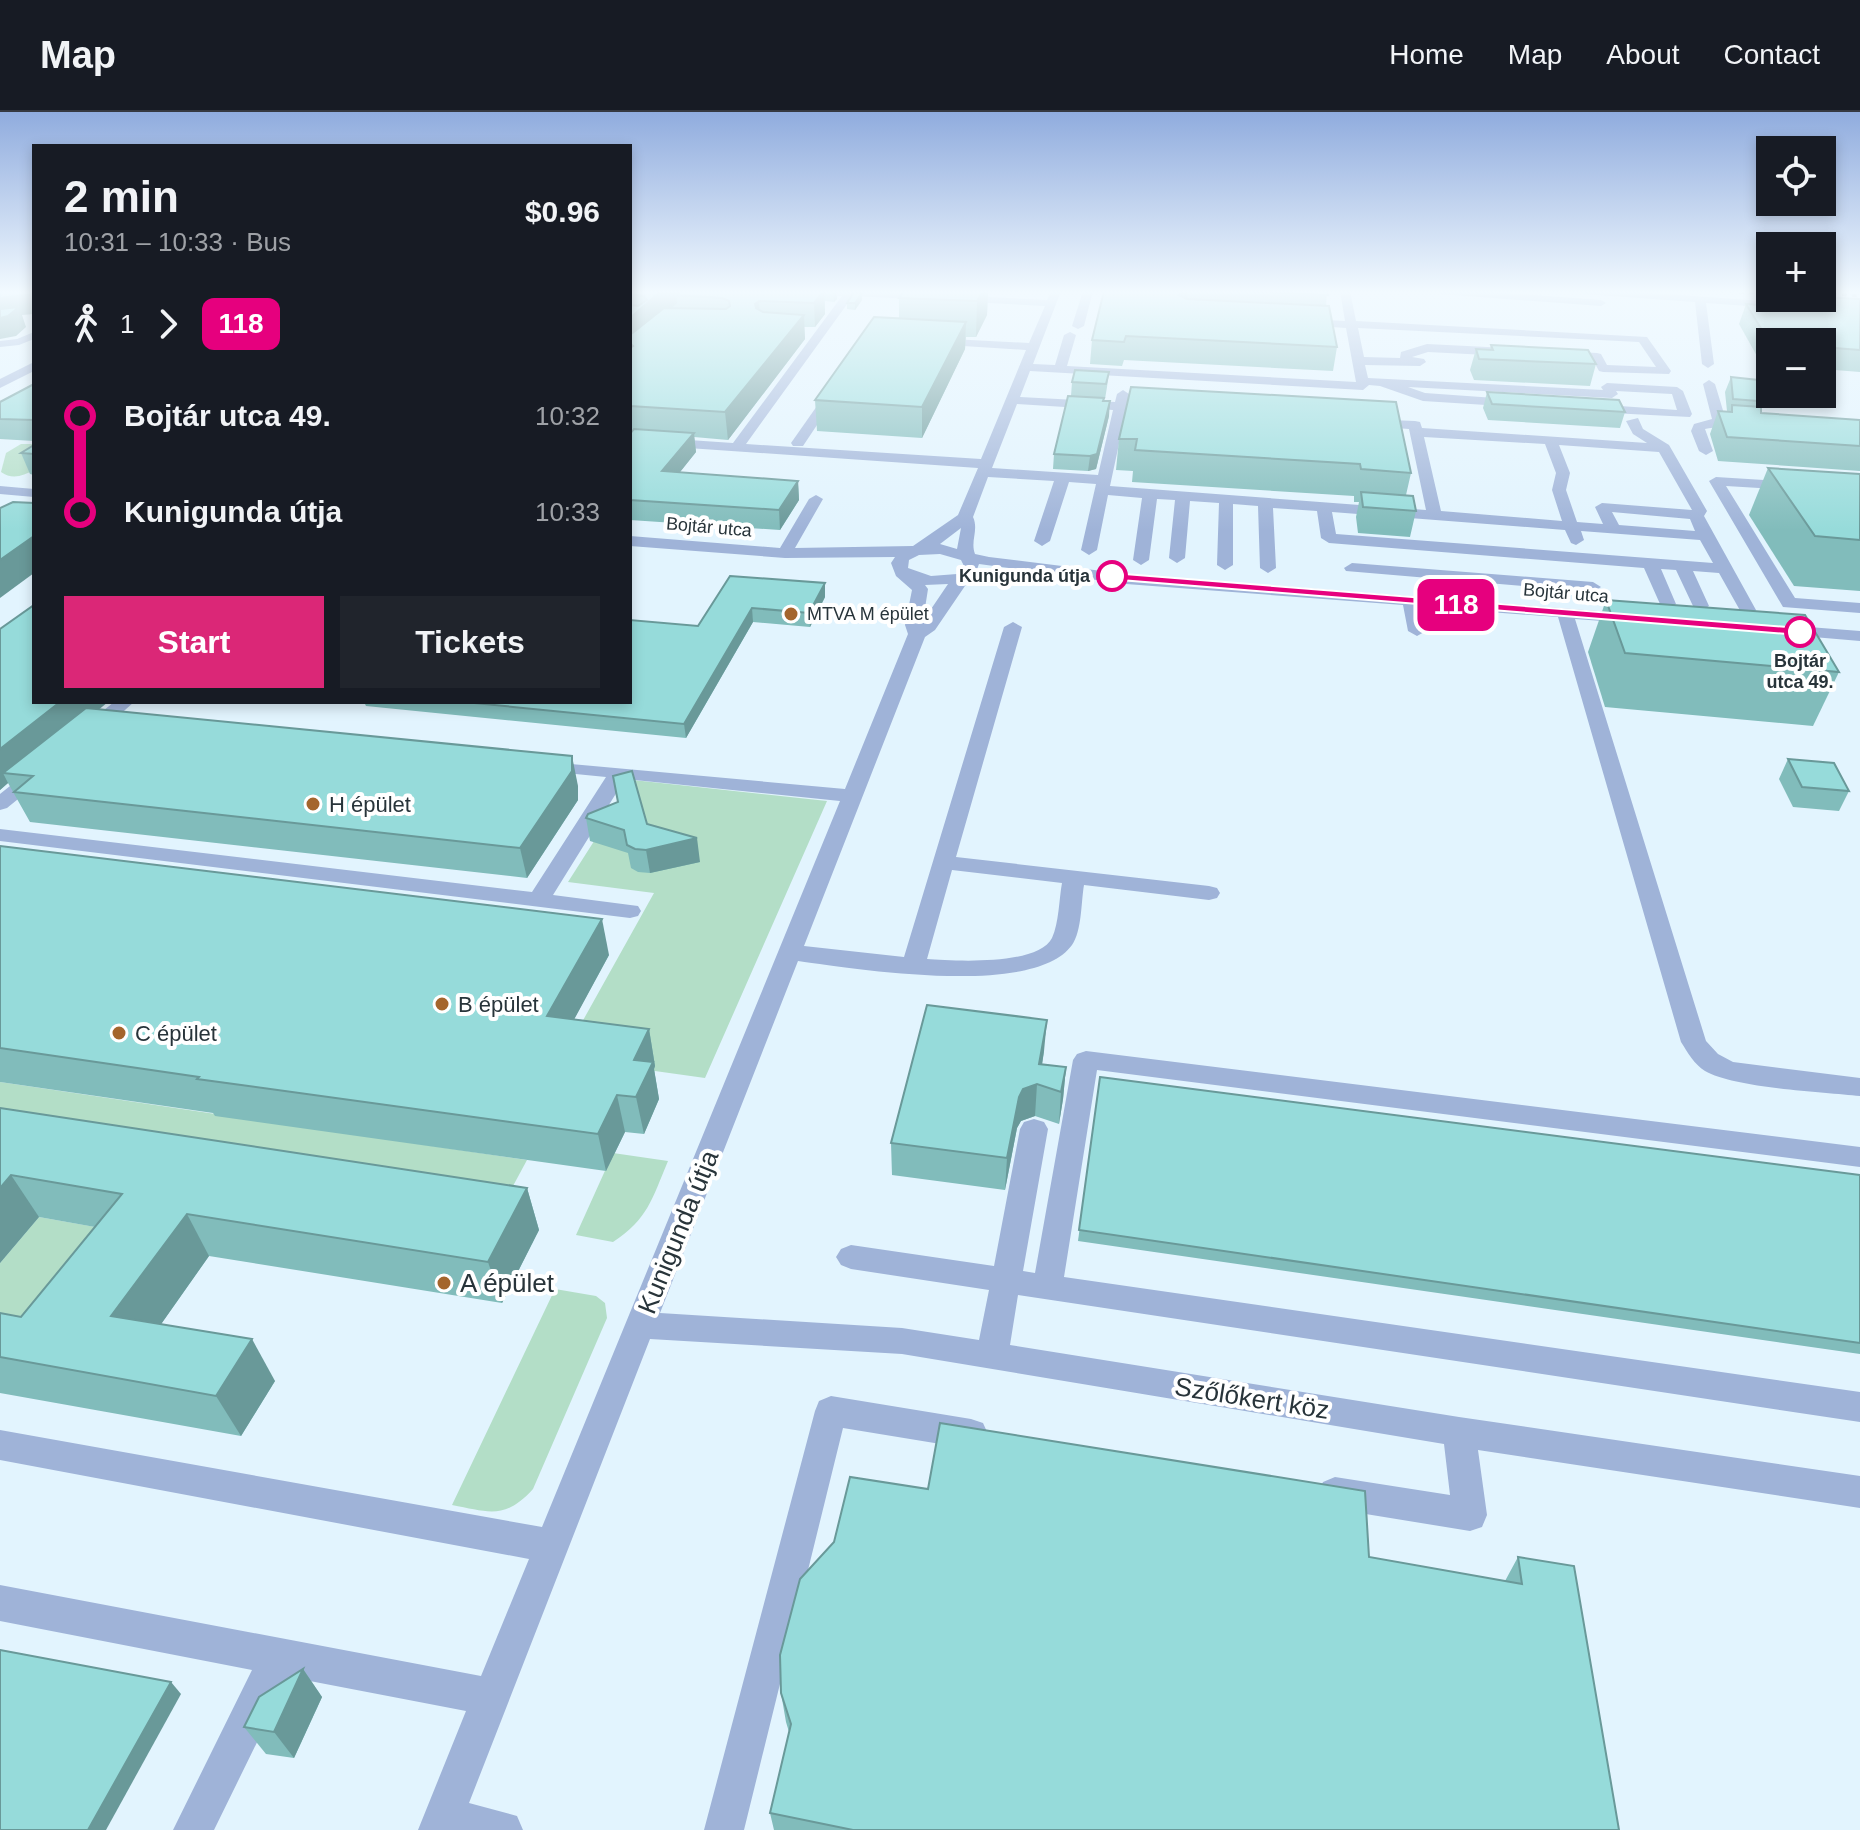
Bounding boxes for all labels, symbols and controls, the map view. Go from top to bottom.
text: Map [40,34,116,76]
text: Home [1389,39,1464,70]
text: Map [1508,39,1562,70]
text: About [1606,39,1680,70]
text: Contact [1724,39,1820,70]
map controls [1756,136,1836,408]
button: locate [1756,136,1836,216]
text: 2 min [64,172,179,221]
text: $0.96 [525,195,600,228]
text: 10:31 – 10:33 · Bus [64,227,291,257]
button: + [1756,232,1836,312]
icon: walk [64,302,108,346]
icon: forward [146,302,190,346]
text: 118 [218,308,264,339]
text: 1 [120,309,134,339]
button: − [1756,328,1836,408]
text: Bojtár utca 49. [124,399,331,432]
text: 10:32 [535,401,600,431]
text: Kunigunda útja [124,495,342,528]
text: 10:33 [535,497,600,527]
street label: Bojtár utca [665,513,754,541]
marker: Kunigunda útja [1097,561,1127,591]
place label: Kunigunda útja [959,566,1091,586]
line badge: 118 [1410,579,1502,631]
street label: Bojtár utca [1522,579,1611,607]
text: 118 [1433,589,1479,620]
button: Start [64,596,324,688]
button: Tickets [340,596,600,688]
place label: MTVA M épület [807,604,929,624]
marker: MTVA M épület [782,605,800,623]
marker: Bojtár utca 49. [1785,617,1815,647]
place label: Bojtár utca 49. [1766,651,1834,692]
place label: H épület [329,792,411,817]
marker: H épület [304,795,322,813]
place label: B épület [458,992,539,1017]
marker: B épület [433,995,451,1013]
place label: C épület [135,1021,217,1046]
marker: C épület [110,1024,128,1042]
street label: Kunigunda útja [632,1145,725,1318]
place label: A épület [460,1268,555,1298]
marker: A épület [435,1274,453,1292]
street label: Szőlőkert köz [1173,1371,1331,1425]

